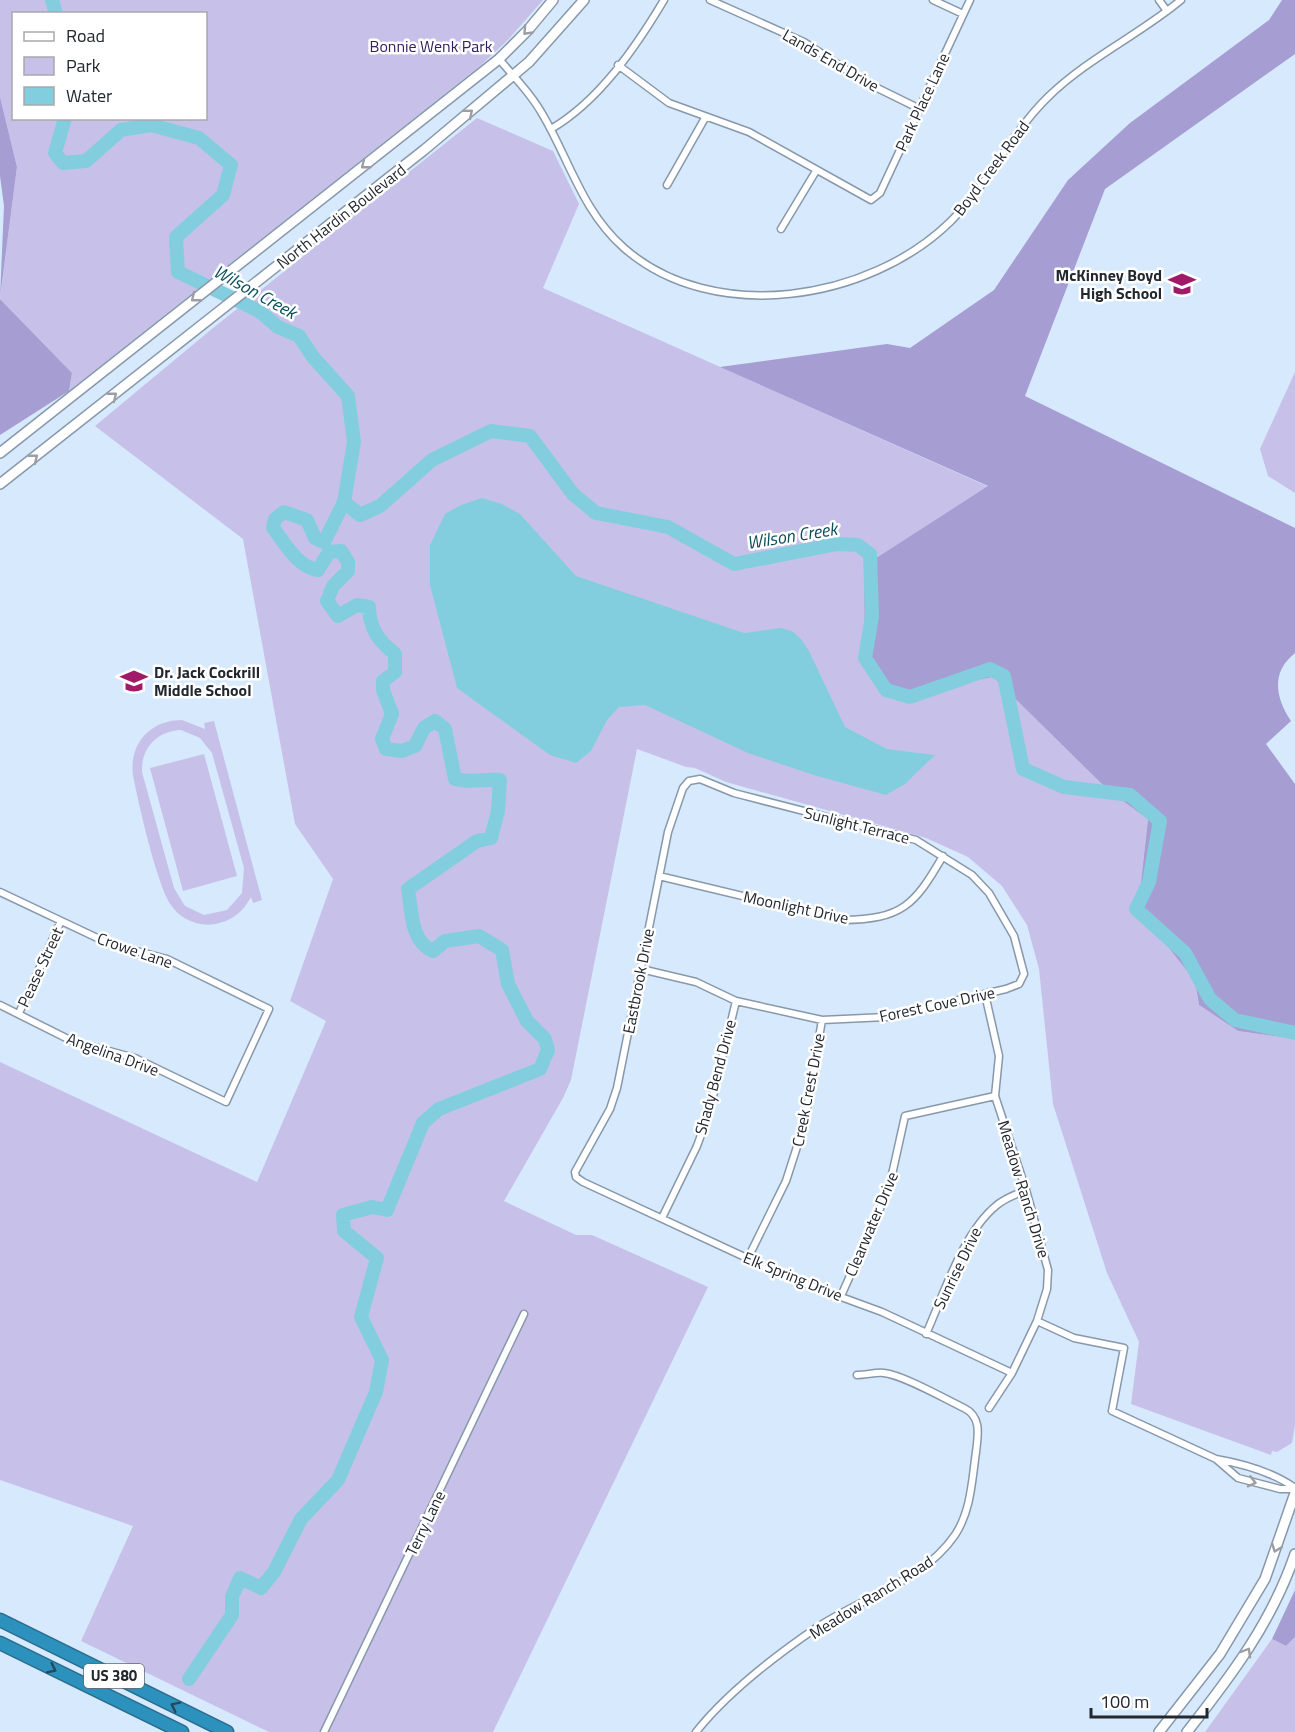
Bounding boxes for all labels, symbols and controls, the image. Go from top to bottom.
legend [12,12,207,120]
text: Road [66,22,105,49]
street label: Lands End Drive [778,23,884,97]
one-way arrow [523,24,534,34]
park label: Bonnie Wenk Park [370,34,493,58]
street label: Park Place Lane [889,49,955,155]
text: Park [66,52,101,79]
text: Water [66,82,112,109]
one-way arrow [462,109,473,120]
street label: Boyd Creek Road [947,115,1035,221]
street label: North Hardin Boulevard [271,158,411,274]
one-way arrow [361,158,372,169]
water label: Wilson Creek [209,258,303,326]
place label: McKinney Boyd High School [1056,263,1162,305]
school or university icon: McKinney Boyd High School [1167,269,1197,299]
one-way arrow [191,291,202,302]
one-way arrow [107,392,118,403]
one-way arrow [27,454,38,465]
water label: Wilson Creek [745,515,841,556]
place label: Dr. Jack Cockrill Middle School [154,660,260,702]
school or university icon: Dr. Jack Cockrill Middle School [119,666,149,696]
street label: Sunlight Terrace [802,800,912,850]
street label: Moonlight Drive [741,884,851,930]
street label: Pease Street [11,923,69,1011]
street label: Crowe Lane [94,926,176,974]
street label: Eastbrook Drive [616,926,660,1036]
street label: Forest Cove Drive [877,980,997,1028]
street label: Shady Bend Drive [688,1017,742,1137]
street label: Angelina Drive [63,1026,163,1082]
street label: Creek Crest Drive [785,1031,831,1149]
street label: Meadow Ranch Drive [992,1117,1056,1261]
street label: Clearwater Drive [838,1168,904,1280]
street label: Sunrise Drive [927,1223,987,1313]
street label: Elk Spring Drive [740,1245,846,1307]
one-way arrow [1247,1474,1257,1487]
street label: Terry Lane [399,1486,451,1560]
one-way arrow [1271,1542,1283,1553]
street label: Meadow Ranch Road [804,1549,938,1645]
one-way arrow [1240,1648,1252,1658]
one-way arrow [46,1661,57,1673]
road number: US 380 [84,1664,144,1688]
scale bar [1091,1681,1206,1719]
text: 100 m [1100,1688,1149,1715]
one-way arrow [170,1701,181,1713]

